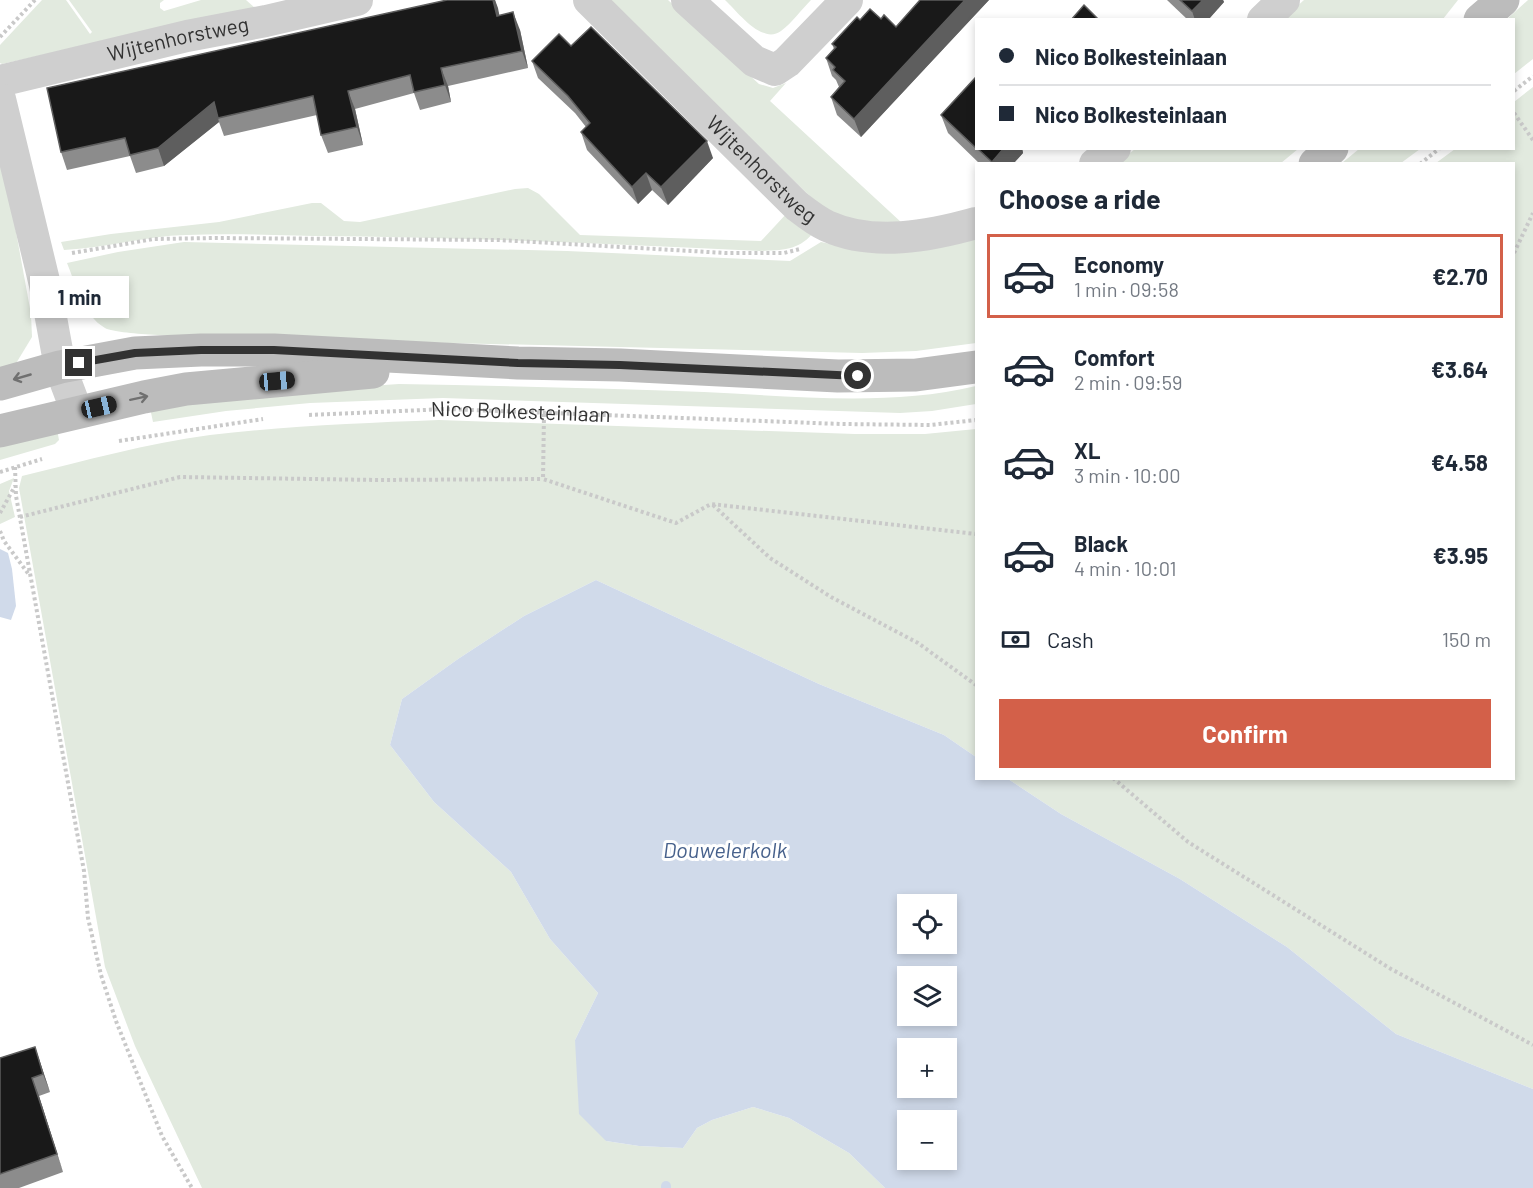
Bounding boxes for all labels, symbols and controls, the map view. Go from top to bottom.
street label: Wijtenhorstweg [105,11,251,66]
text: Nico Bolkesteinlaan [1035,43,1227,69]
text: Nico Bolkesteinlaan [1035,101,1227,127]
street label: Wijtenhorstweg [702,110,822,228]
text: Choose a ride [999,182,1161,214]
icon: car [1002,249,1056,303]
text: Economy [1074,251,1164,277]
text: €2.70 [1432,263,1488,289]
callout: 1 min [29,276,128,318]
text: 1 min · 09:58 [1074,277,1179,301]
text: 1 min [58,285,101,309]
icon: car [1002,342,1056,396]
text: Comfort [1074,344,1155,370]
route end [65,349,92,376]
text: €3.64 [1431,356,1488,382]
route start [844,362,871,389]
car [258,370,296,392]
text: 2 min · 09:59 [1074,370,1183,394]
one-way arrow [13,372,32,384]
one-way arrow [128,392,148,403]
car [79,394,119,420]
street label: Nico Bolkesteinlaan [430,395,611,426]
icon: car [1002,435,1056,489]
text: XL [1074,437,1100,463]
text: €4.58 [1431,449,1488,475]
text: 3 min · 10:00 [1074,463,1181,487]
icon: car [1002,528,1056,582]
text: Black [1074,530,1128,556]
text: €3.95 [1433,542,1488,568]
text: 4 min · 10:01 [1074,556,1176,580]
icon: cash [999,623,1032,656]
text: Cash [1047,626,1094,652]
text: 150 m [1442,627,1491,651]
button: Confirm [999,699,1491,768]
water label: Douwelerkolk [663,836,787,862]
map controls [897,894,957,1170]
button: locate [897,894,957,954]
button: layers [897,966,957,1026]
button: + [897,1038,957,1098]
button: − [897,1110,957,1170]

